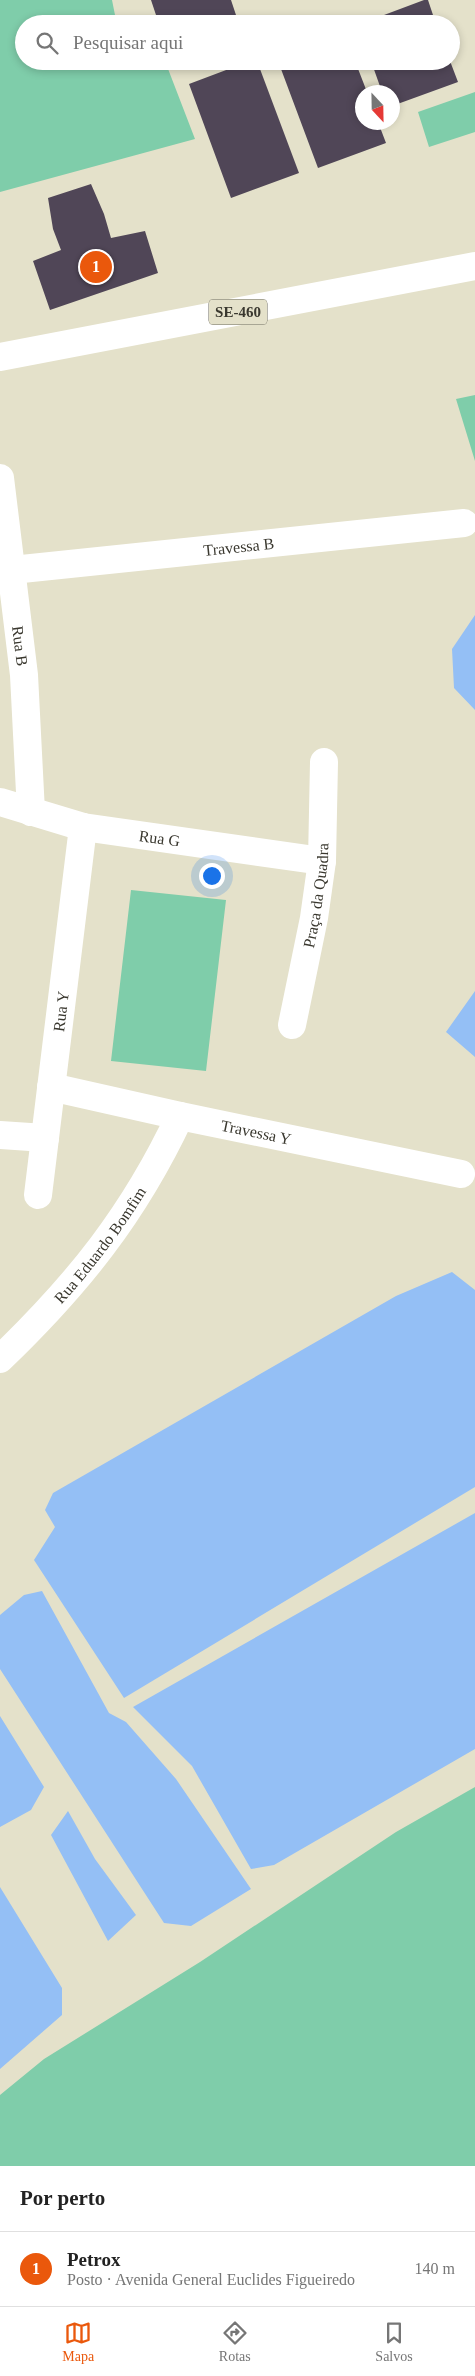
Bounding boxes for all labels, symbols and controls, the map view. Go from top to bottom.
search box [15,15,460,70]
icon: search [33,29,61,57]
text: Pesquisar aqui [73,32,183,53]
north arrow [355,85,400,130]
pin: 1 [80,248,112,286]
road number: SE-460 [209,300,267,324]
street label: Travessa B [203,534,275,559]
street label: Rua B [10,625,31,667]
street label: Rua G [138,827,182,849]
street label: Praça da Quadra [300,843,331,949]
your location [199,863,225,889]
street label: Rua Y [50,990,71,1033]
street label: Travessa Y [220,1116,293,1147]
street label: Rua Eduardo Bomfim [50,1183,149,1306]
text: Por perto [20,2186,105,2210]
text: Petrox [67,2249,120,2270]
text: 1 [32,2260,40,2277]
text: 140 m [415,2260,455,2277]
text: Posto · Avenida General Euclides Figueiredo [67,2271,355,2288]
tab: Mapa [62,2319,94,2365]
tab: Rotas [219,2319,251,2365]
tab: Salvos [375,2319,413,2365]

